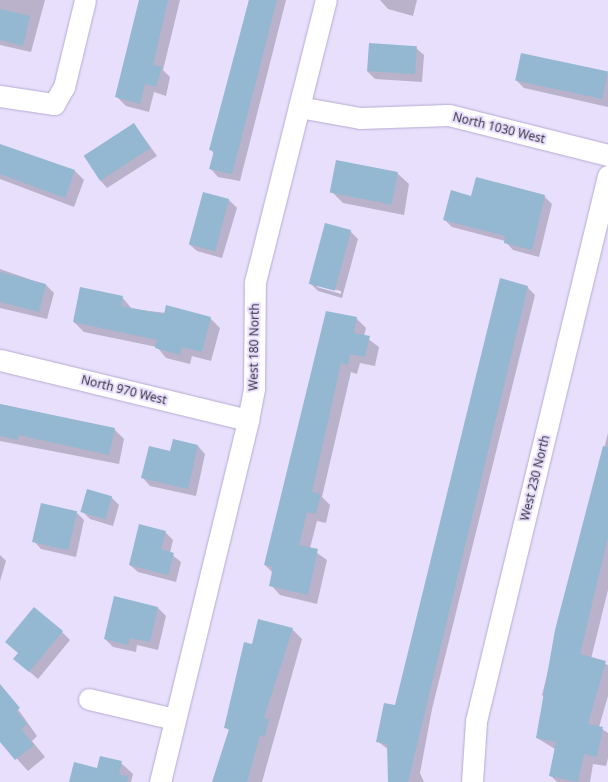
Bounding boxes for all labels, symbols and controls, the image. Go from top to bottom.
street label: North 1030 West [451,110,547,146]
street label: West 180 North [246,303,262,391]
street label: North 970 West [80,372,168,408]
street label: West 230 North [517,434,553,522]

